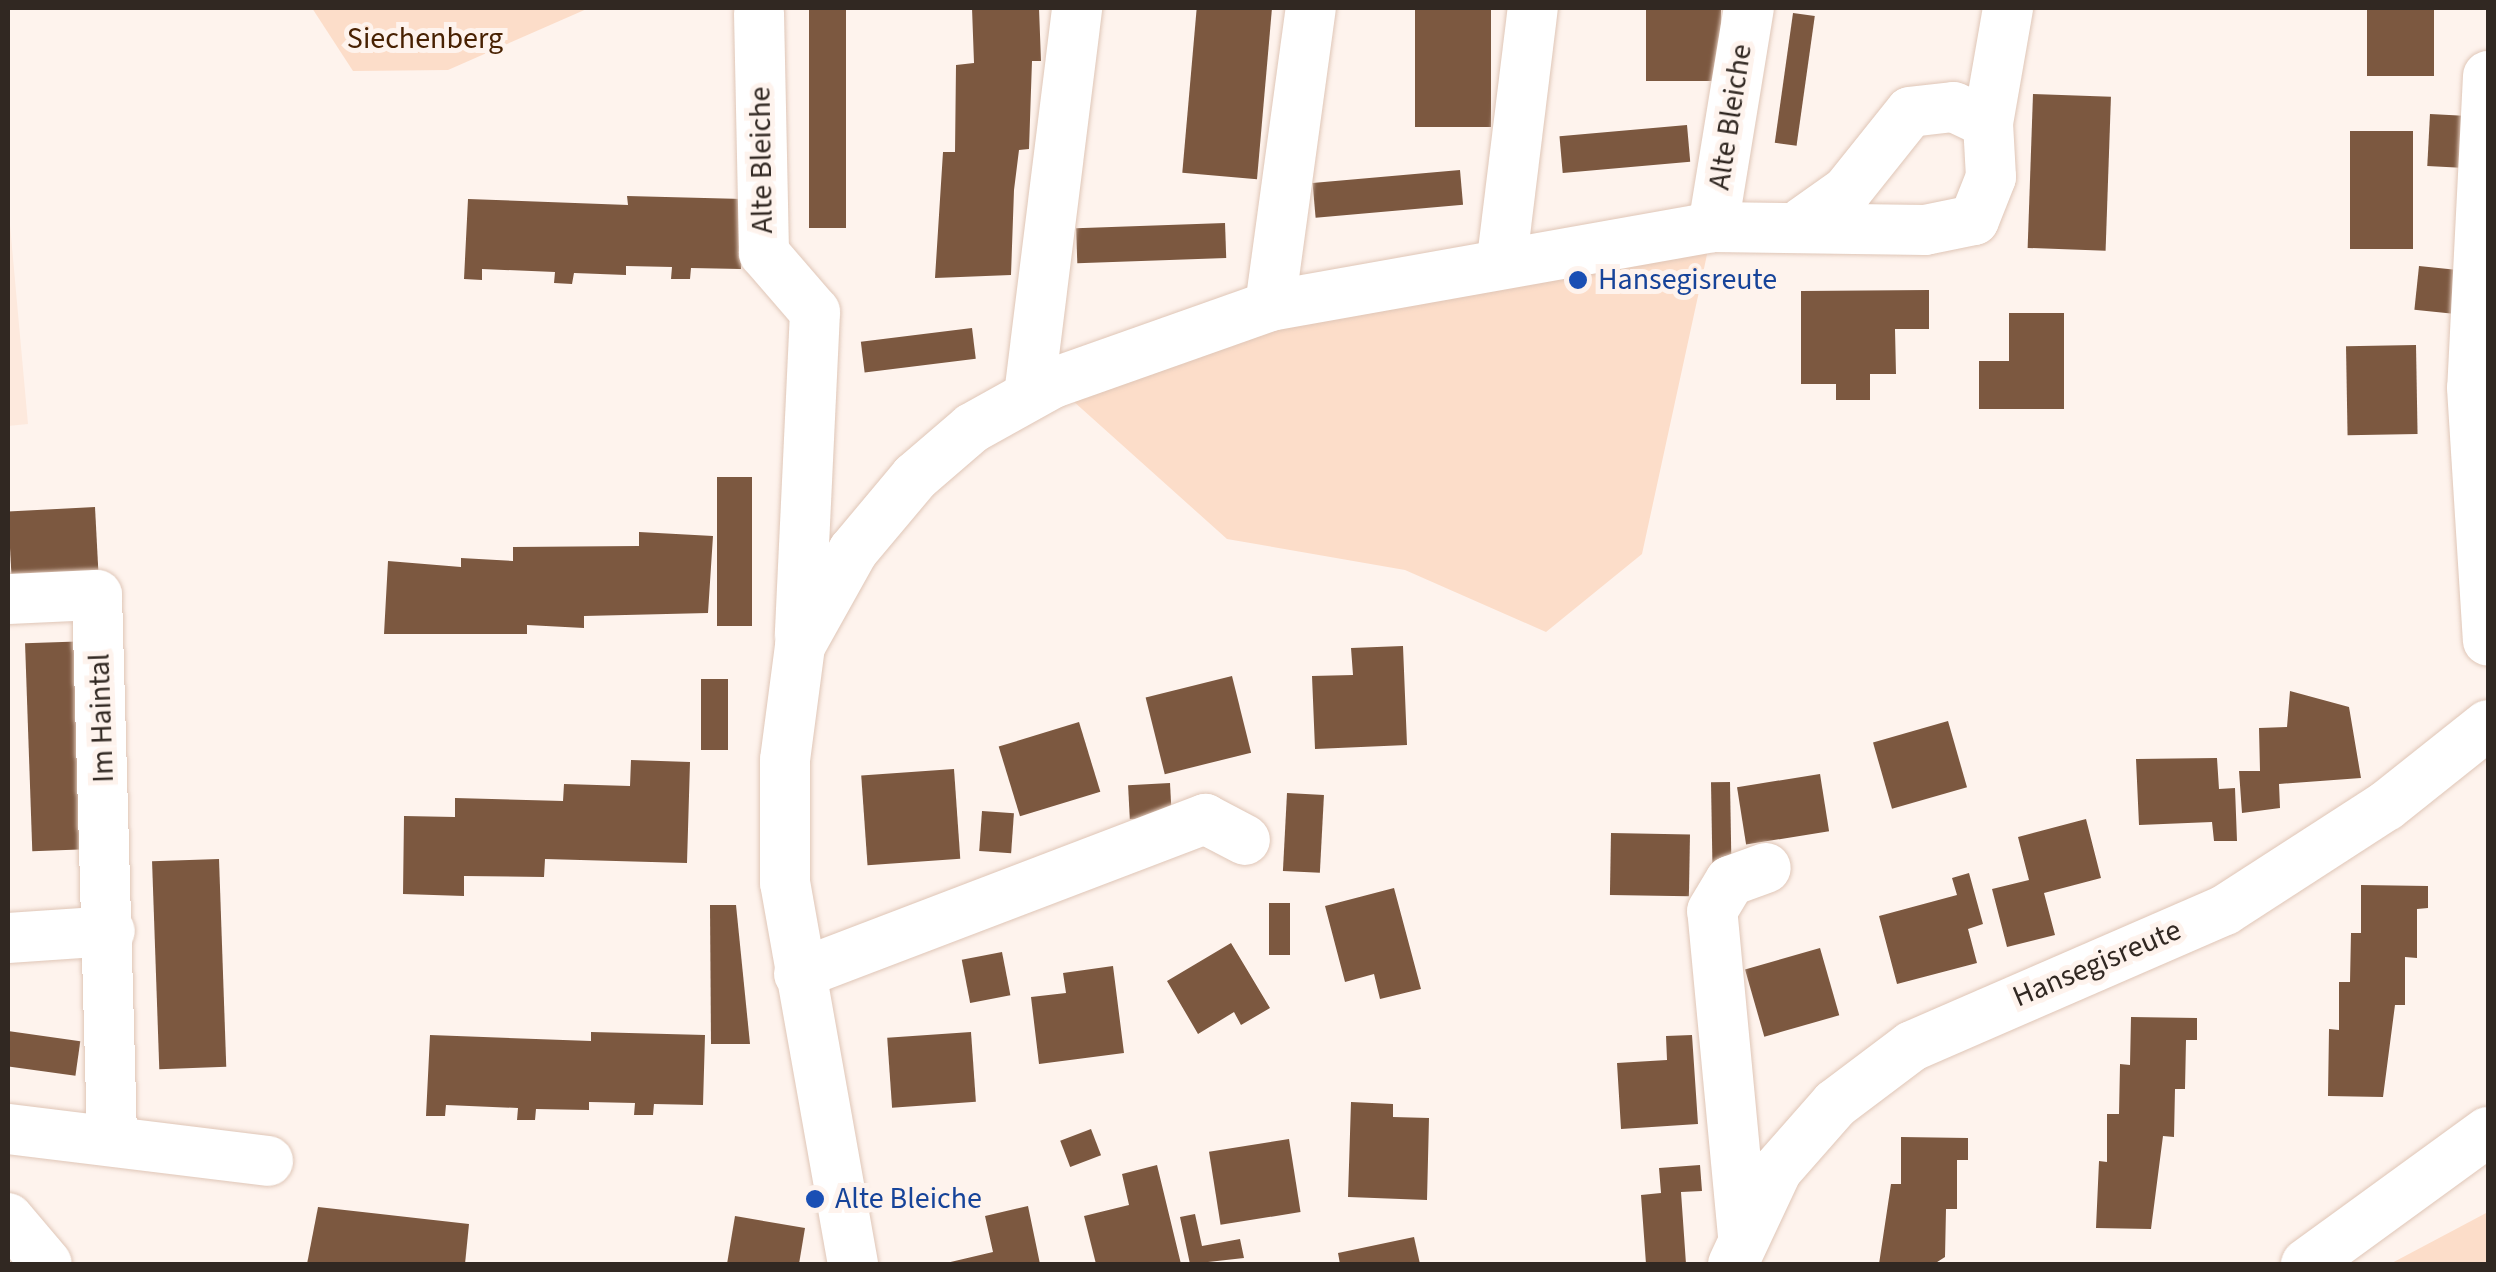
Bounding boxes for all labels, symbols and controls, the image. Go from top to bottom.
park label: Siechenberg [347,21,503,57]
street label: Alte Bleiche [1702,42,1760,192]
street label: Alte Bleiche [743,86,781,234]
place label: Hansegisreute [1598,262,1777,298]
marker: Hansegisreute [1567,269,1589,291]
street label: Im Haintal [82,653,122,783]
street label: Hansegisreute [2007,912,2187,1016]
place label: Alte Bleiche [835,1181,982,1217]
marker: Alte Bleiche [804,1188,826,1210]

